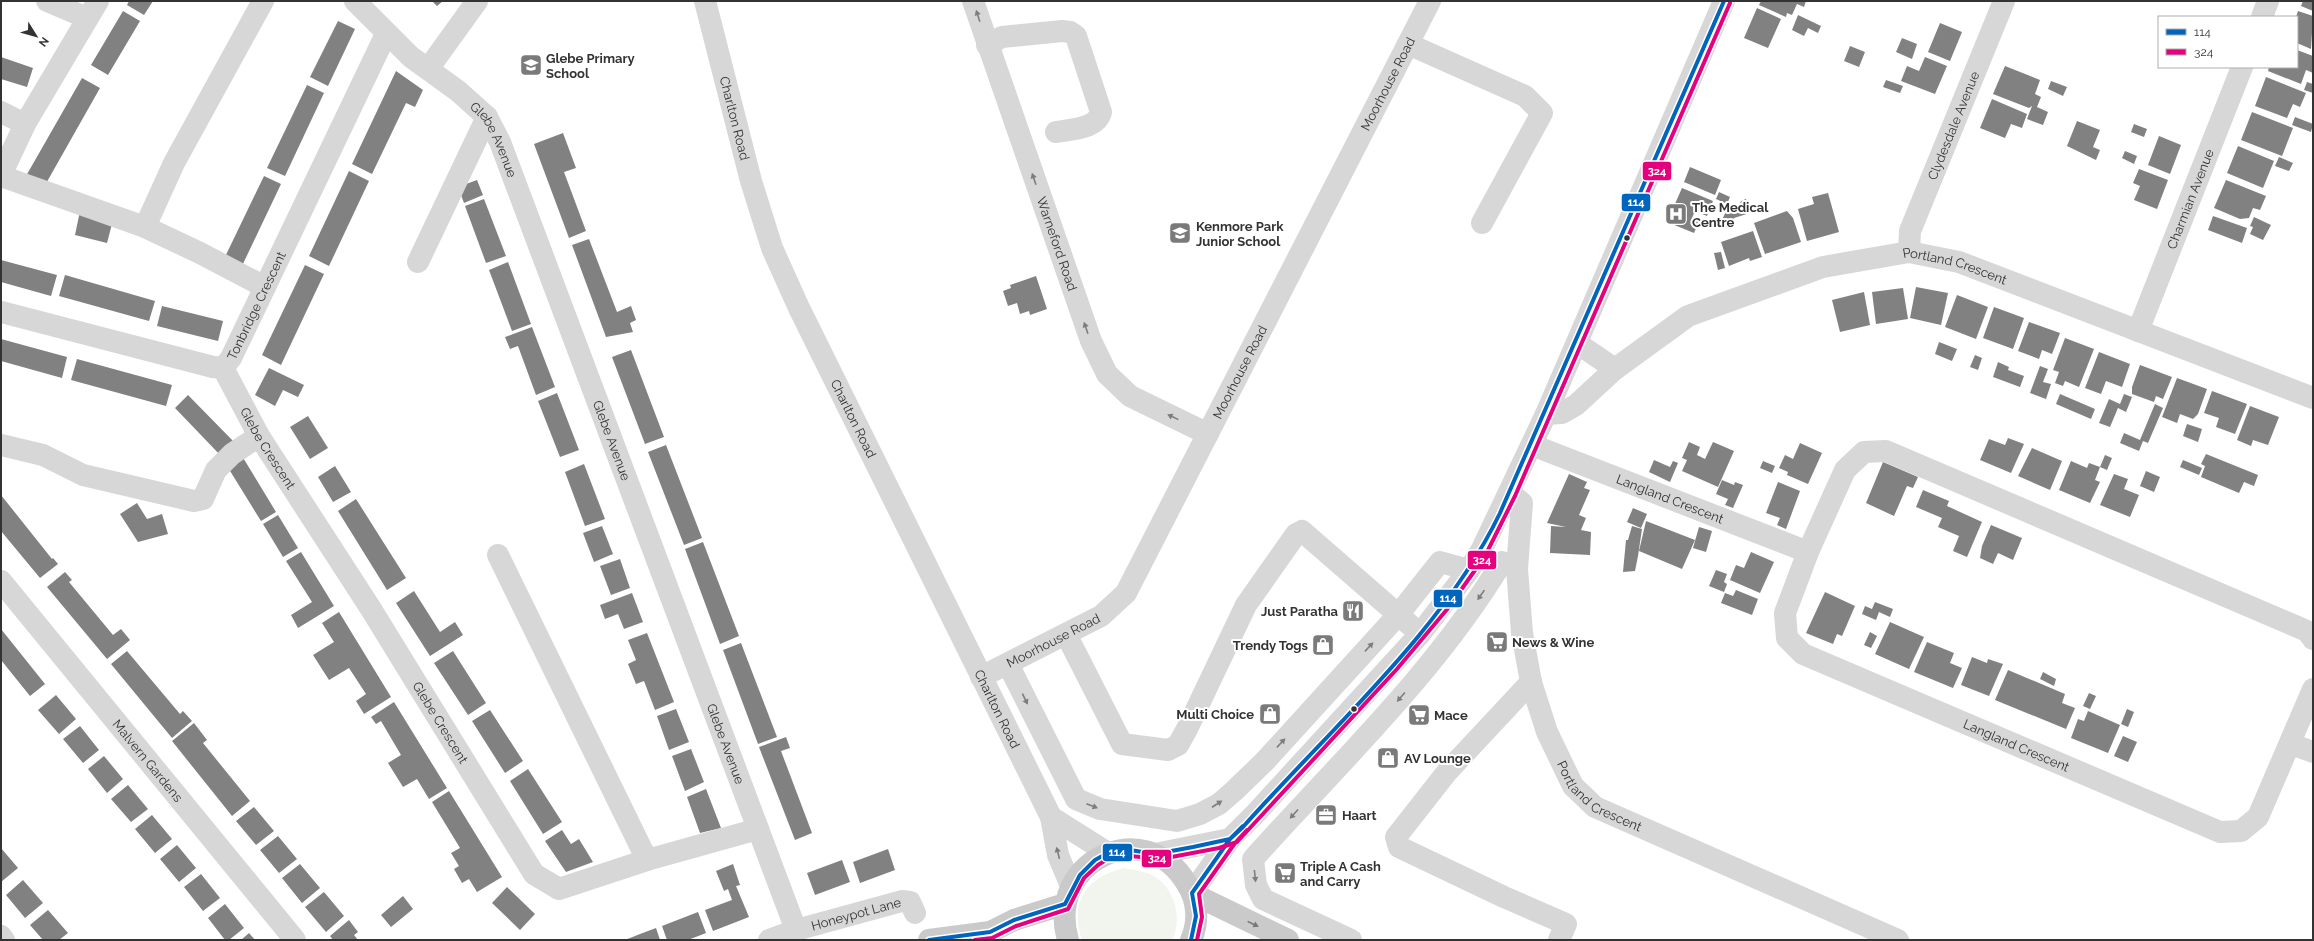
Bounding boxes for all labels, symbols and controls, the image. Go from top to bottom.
one-way arrow [975,10,981,22]
north arrow [16,16,56,56]
legend [2158,16,2298,68]
text: 114 [2194,25,2211,39]
text: N [36,34,51,49]
street label: Moorhouse Road [1358,35,1418,133]
text: 324 [2194,45,2214,59]
place label: Glebe Primary School [546,51,635,81]
school or university icon: Glebe Primary School [518,52,544,78]
street label: Clydesdale Avenue [1925,69,1983,182]
street label: Charlton Road [717,75,752,162]
street label: Glebe Avenue [467,99,520,180]
street label: Charmian Avenue [2164,147,2217,251]
line badge: 324 [1642,161,1672,181]
text: 324 [1648,165,1666,178]
one-way arrow [1031,172,1037,184]
line badge: 114 [1621,193,1651,212]
street label: Warneford Road [1034,195,1080,293]
text: 114 [1627,196,1645,209]
place label: The Medical Centre [1692,200,1769,230]
hospital icon: The Medical Centre [1663,201,1689,227]
place label: Kenmore Park Junior School [1196,219,1284,249]
school or university icon: Kenmore Park Junior School [1167,220,1193,246]
unlabelled marker [1622,233,1632,243]
street label: Portland Crescent [1901,245,2009,288]
street label: Tonbridge Crescent [224,249,289,362]
one-way arrow [1083,321,1089,333]
street label: Moorhouse Road [1210,323,1270,421]
street label: Charlton Road [827,377,879,460]
street label: Glebe Avenue [590,398,634,483]
street label: Glebe Crescent [237,405,299,493]
one-way arrow [1167,414,1178,420]
street label: Langland Crescent [1614,471,1726,527]
line badge: 324 [1467,550,1497,570]
text: 324 [1473,554,1491,567]
line badge: 114 [1433,589,1463,608]
one-way arrow [1477,590,1485,600]
text: 114 [1439,592,1457,605]
restaurant icon: Just Paratha [1340,598,1366,624]
place label: Just Paratha [1261,604,1339,619]
street label: Moorhouse Road [1004,611,1103,671]
supermarket icon: News & Wine [1484,629,1510,655]
shop icon: Trendy Togs [1310,632,1336,658]
place label: News & Wine [1512,635,1594,650]
place label: Trendy Togs [1233,638,1309,653]
one-way arrow [1364,642,1373,653]
street label: Charlton Road [971,667,1023,751]
street label: Glebe Crescent [409,679,471,767]
one-way arrow [1396,692,1405,703]
one-way arrow [1022,693,1028,705]
street label: Glebe Avenue [704,701,748,786]
shop icon: Multi Choice [1257,701,1283,727]
supermarket icon: Mace [1406,702,1432,728]
unlabelled marker [1349,704,1359,714]
place label: Multi Choice [1176,707,1254,722]
place label: Mace [1434,708,1468,723]
street label: Langland Crescent [1961,716,2072,775]
street label: Malvern Gardens [109,717,186,805]
one-way arrow [1276,738,1286,748]
shop icon: AV Lounge [1375,745,1401,771]
place label: AV Lounge [1404,751,1471,766]
street label: Portland Crescent [1554,758,1645,835]
one-way arrow [1212,800,1222,808]
office icon: Haart [1313,802,1339,828]
one-way arrow [1087,803,1099,809]
place label: Haart [1342,808,1377,823]
one-way arrow [1290,809,1299,818]
line badge: 114 [1102,843,1133,862]
one-way arrow [1055,846,1061,858]
text: 114 [1108,846,1126,859]
line badge: 324 [1141,849,1172,868]
text: 324 [1148,852,1166,865]
place label: Triple A Cash and Carry [1300,859,1381,889]
supermarket icon: Triple A Cash and Carry [1272,860,1298,886]
one-way arrow [1251,870,1258,882]
street label: Honeypot Lane [809,895,903,934]
one-way arrow [1248,921,1259,927]

